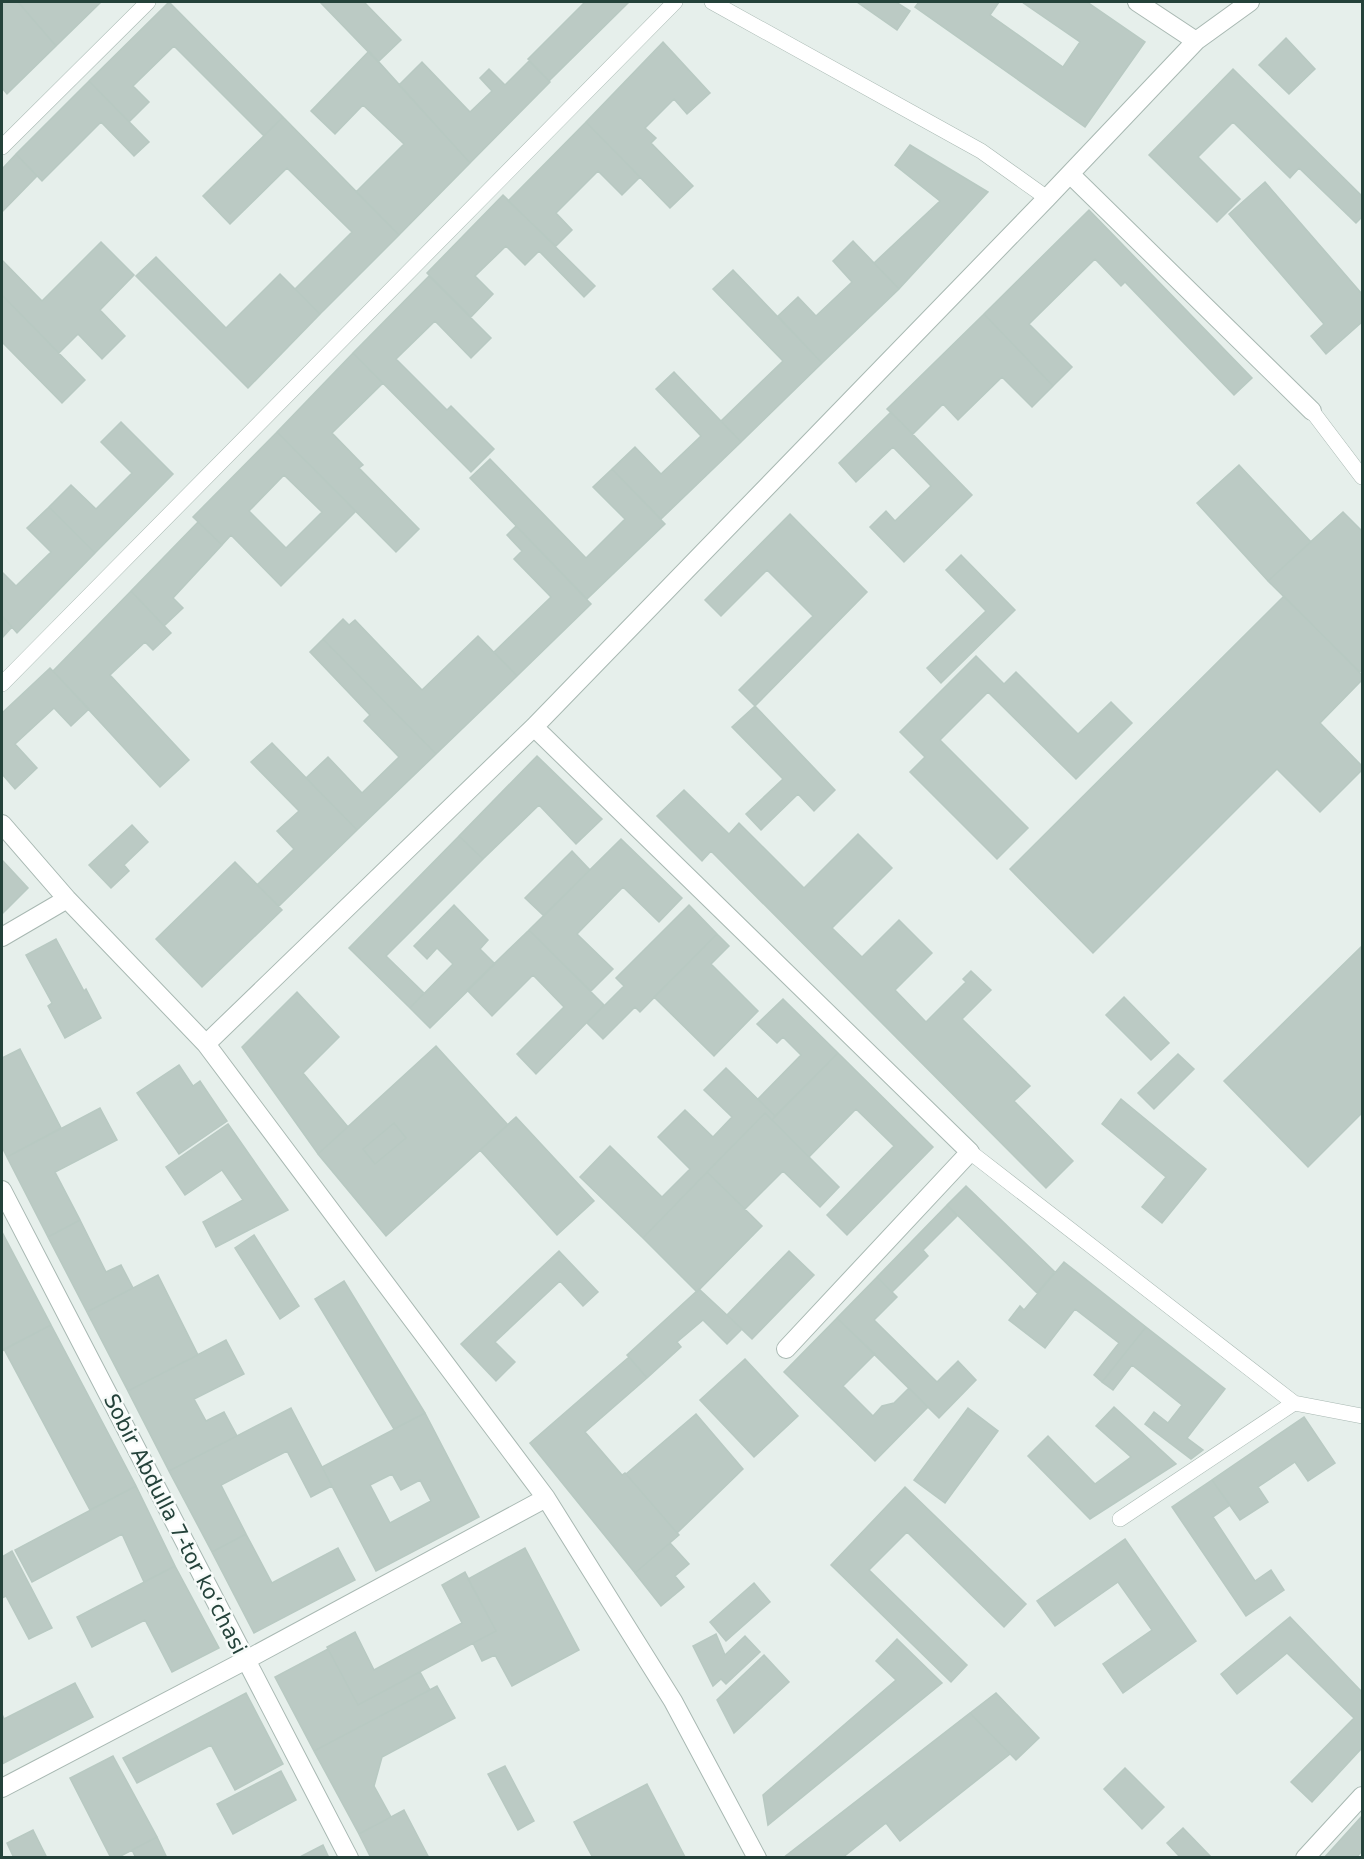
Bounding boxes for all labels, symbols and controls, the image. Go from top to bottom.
street label: Sobir Abdulla 7-tor koʻchasi [99,1390,251,1658]

